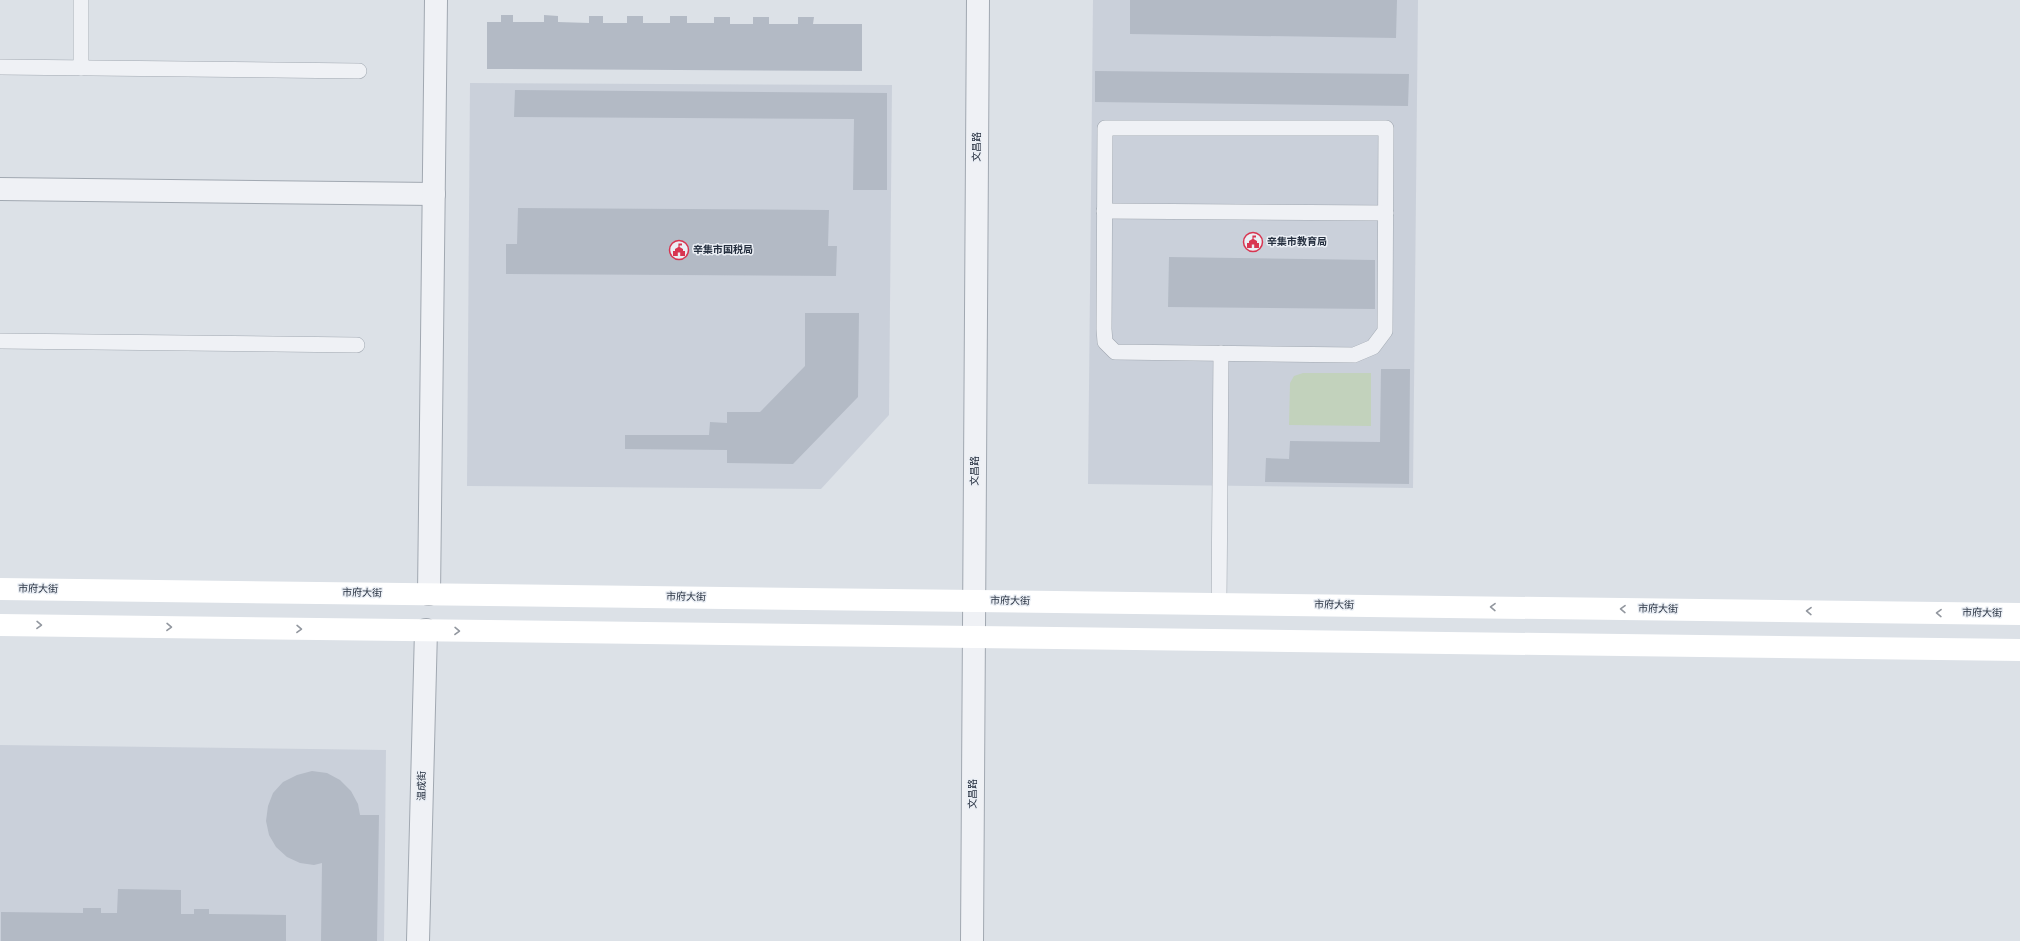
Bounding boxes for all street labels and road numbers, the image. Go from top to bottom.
street label: 文昌路 [971,132,983,162]
street label: 文昌路 [969,456,981,486]
street label: 市府大街 [18,583,58,595]
street label: 市府大街 [342,587,382,599]
street label: 市府大街 [666,591,706,603]
street label: 市府大街 [990,595,1030,607]
street label: 市府大街 [1314,599,1354,611]
street label: 市府大街 [1638,603,1678,615]
street label: 市府大街 [1962,607,2002,619]
street label: 温成街 [416,771,428,801]
street label: 文昌路 [967,779,979,809]

